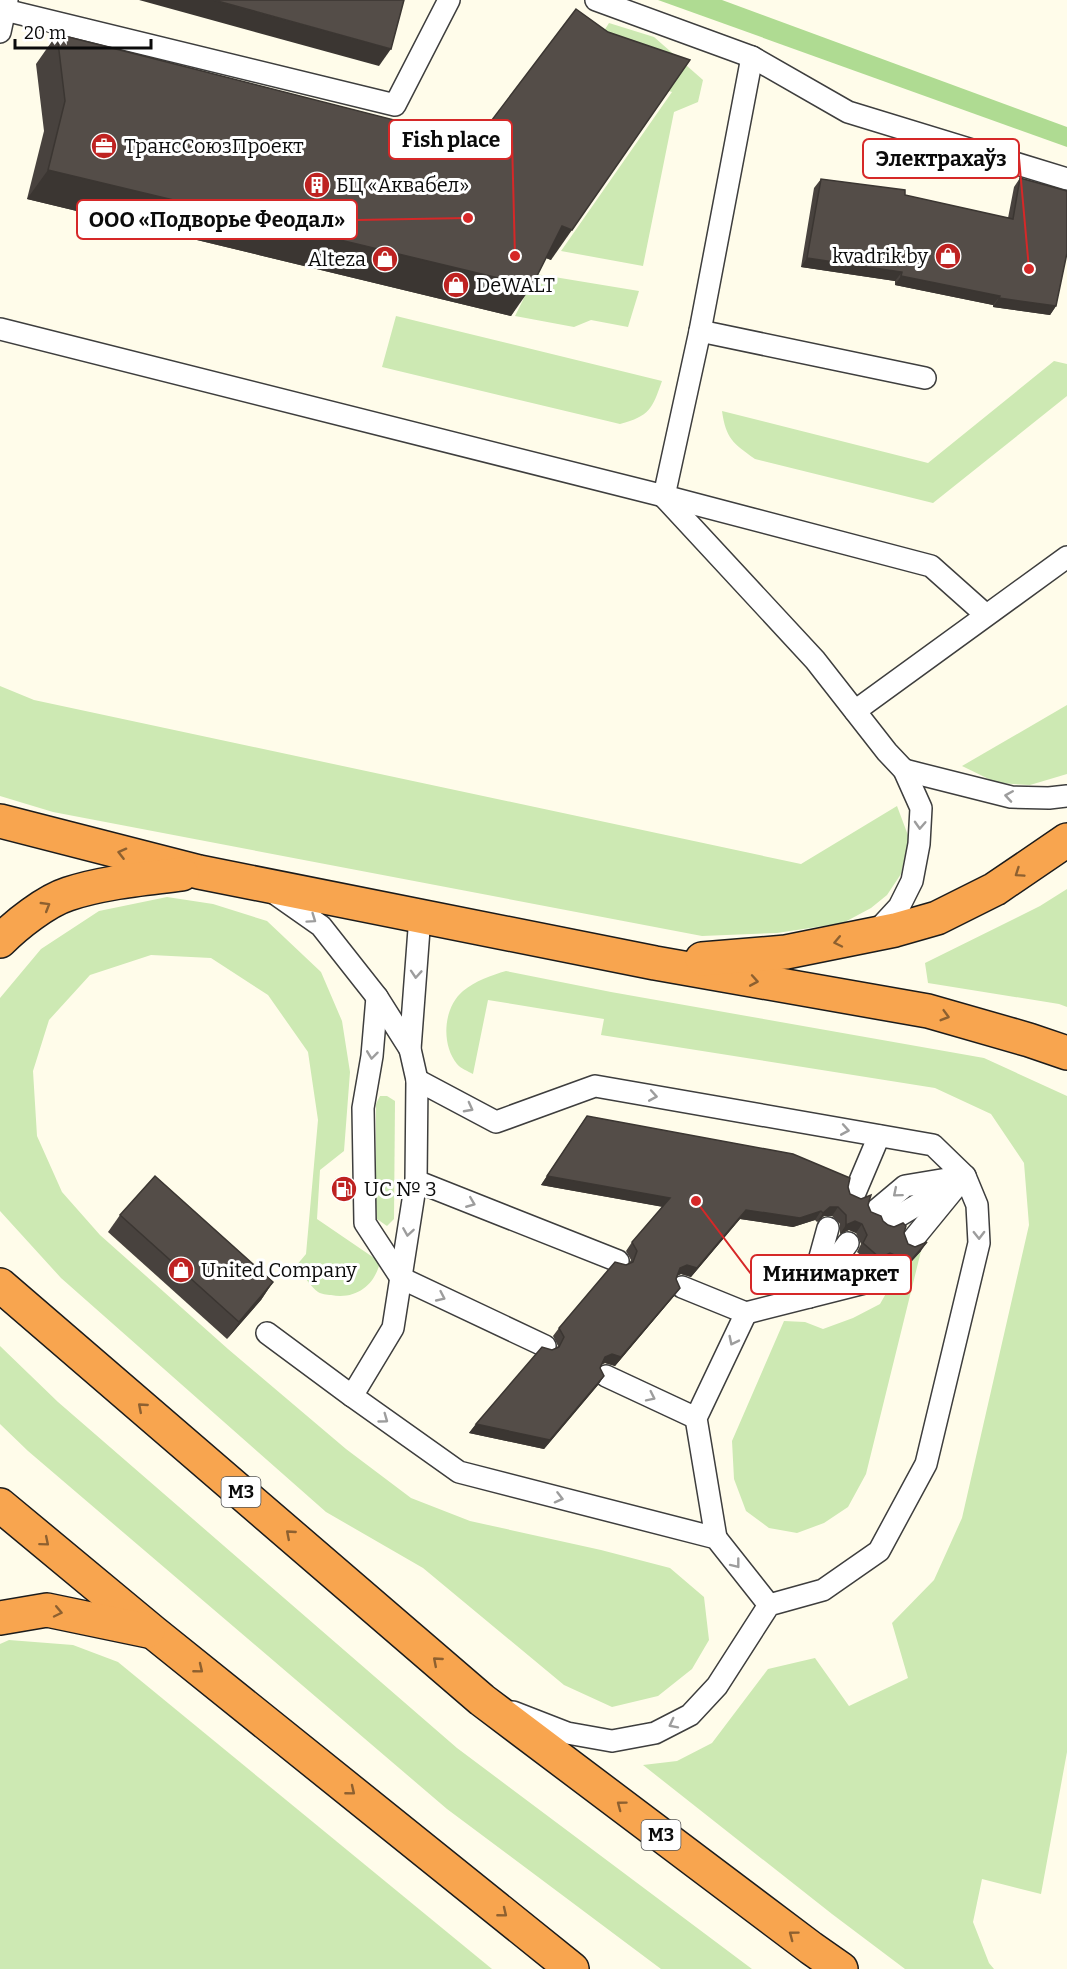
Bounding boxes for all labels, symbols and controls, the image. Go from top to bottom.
scale bar [15,12,152,50]
text: 20 m [24,22,66,44]
callout: Fish place [389,120,512,159]
text: Fish place [402,127,500,153]
office icon: ТрансСоюзПроект [89,131,119,161]
place label: ТрансСоюзПроект [124,134,304,158]
callout: Электрахаўз [863,139,1019,178]
text: Электрахаўз [875,146,1007,172]
building icon: БЦ «Аквабел» [302,170,332,200]
place label: БЦ «Аквабел» [336,173,469,197]
callout: ООО «Подворье Феодал» [77,200,357,239]
text: ООО «Подворье Феодал» [89,207,345,233]
shop icon: kvadrik.by [933,241,963,271]
shop icon: Alteza [370,244,400,274]
place label: kvadrik.by [832,244,928,268]
place label: Alteza [308,247,366,271]
shop icon: DeWALT [441,270,471,300]
place label: DeWALT [476,273,555,297]
one-way arrow [1004,790,1013,802]
one-way arrow [914,821,926,830]
one-way arrow [117,847,127,860]
one-way arrow [1014,866,1025,877]
one-way arrow [40,902,50,913]
one-way arrow [305,912,316,923]
one-way arrow [833,934,843,947]
one-way arrow [410,970,423,979]
one-way arrow [749,974,759,986]
one-way arrow [940,1009,950,1022]
one-way arrow [366,1050,379,1060]
one-way arrow [648,1090,658,1102]
one-way arrow [463,1101,473,1112]
one-way arrow [840,1123,850,1136]
fuel station icon: UC № 3 [329,1174,359,1204]
place label: UC № 3 [364,1177,437,1201]
one-way arrow [893,1186,904,1197]
one-way arrow [465,1195,475,1208]
one-way arrow [402,1226,415,1236]
one-way arrow [972,1230,985,1239]
shop icon: United Company [166,1255,196,1285]
callout: Минимаркет [751,1255,911,1294]
place label: United Company [201,1258,357,1282]
text: Минимаркет [763,1261,900,1287]
one-way arrow [435,1290,446,1302]
one-way arrow [728,1335,740,1346]
one-way arrow [645,1389,656,1401]
one-way arrow [138,1403,149,1414]
one-way arrow [377,1411,388,1422]
road number: М3 [222,1477,260,1507]
one-way arrow [553,1490,563,1503]
one-way arrow [286,1530,296,1541]
one-way arrow [38,1535,49,1546]
one-way arrow [729,1557,740,1568]
one-way arrow [52,1605,62,1618]
one-way arrow [433,1658,444,1669]
one-way arrow [192,1662,203,1673]
one-way arrow [669,1717,679,1728]
one-way arrow [344,1784,355,1795]
one-way arrow [617,1801,628,1812]
road number: М3 [642,1820,680,1850]
one-way arrow [496,1906,507,1917]
one-way arrow [789,1932,800,1943]

